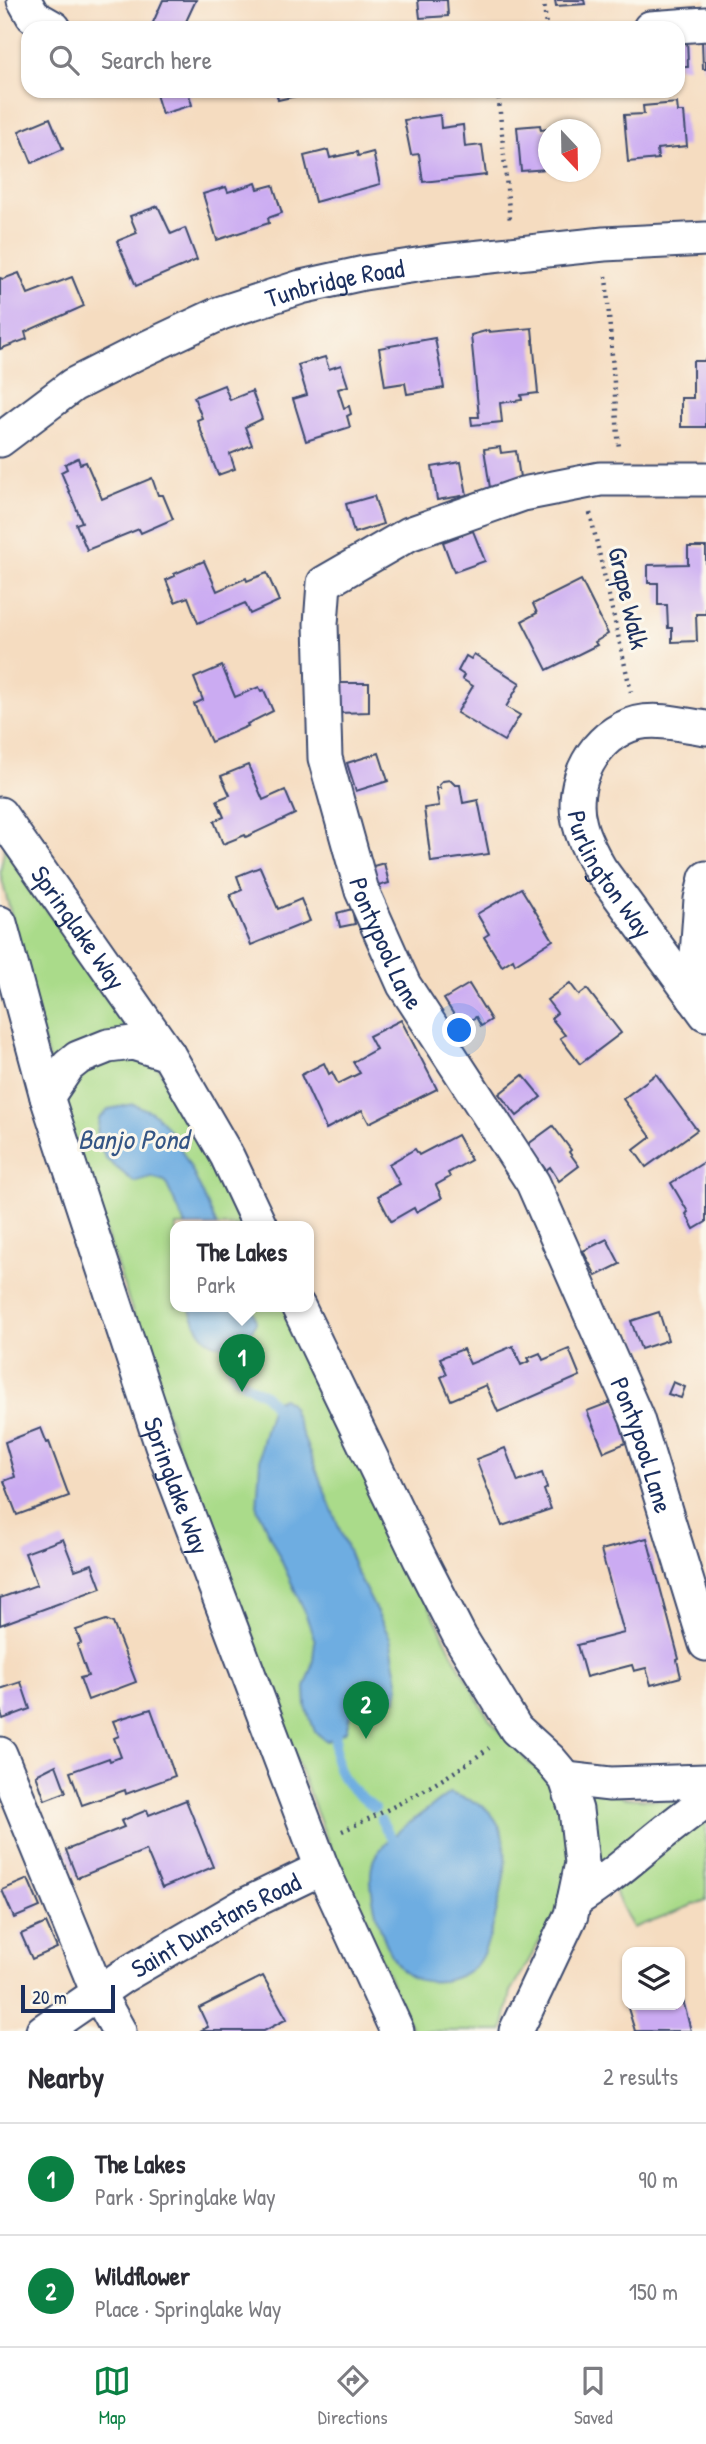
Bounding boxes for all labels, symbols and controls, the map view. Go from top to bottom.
search box [21,21,685,98]
icon: search [45,41,83,79]
text: Search here [101,42,212,77]
north arrow [538,119,601,182]
street label: Tunbridge Road [260,250,406,315]
street label: Grape Walk [600,543,658,653]
street label: Purlington Way [560,808,662,944]
street label: Springlake Way [24,858,135,996]
street label: Pontypool Lane [342,873,432,1016]
your location [442,1013,476,1047]
water label: Banjo Pond [78,1120,192,1158]
popup [170,1221,314,1312]
text: The Lakes [197,1234,287,1269]
text: Park [197,1269,235,1300]
pin: 1 [219,1334,265,1392]
street label: Pontypool Lane [603,1371,682,1517]
street label: Springlake Way [136,1412,219,1559]
pin: 2 [343,1681,389,1739]
street label: Saint Dunstans Road [124,1864,306,1985]
map controls [622,1947,685,2010]
button: layers [622,1947,685,2010]
scale bar [21,1982,116,2014]
text: 20 m [32,1984,67,2010]
text: Nearby [28,2057,104,2097]
text: 2 results [603,2061,678,2092]
text: The Lakes [95,2146,185,2181]
text: 1 [47,2164,55,2195]
text: 90 m [638,2164,678,2195]
text: Park · Springlake Way [95,2181,276,2212]
text: Wildflower [95,2258,190,2293]
text: 2 [46,2276,56,2307]
text: 150 m [629,2276,678,2307]
text: Place · Springlake Way [95,2293,282,2324]
tab: Map [93,2362,131,2430]
tab: Directions [318,2362,388,2430]
tab: Saved [574,2362,613,2430]

